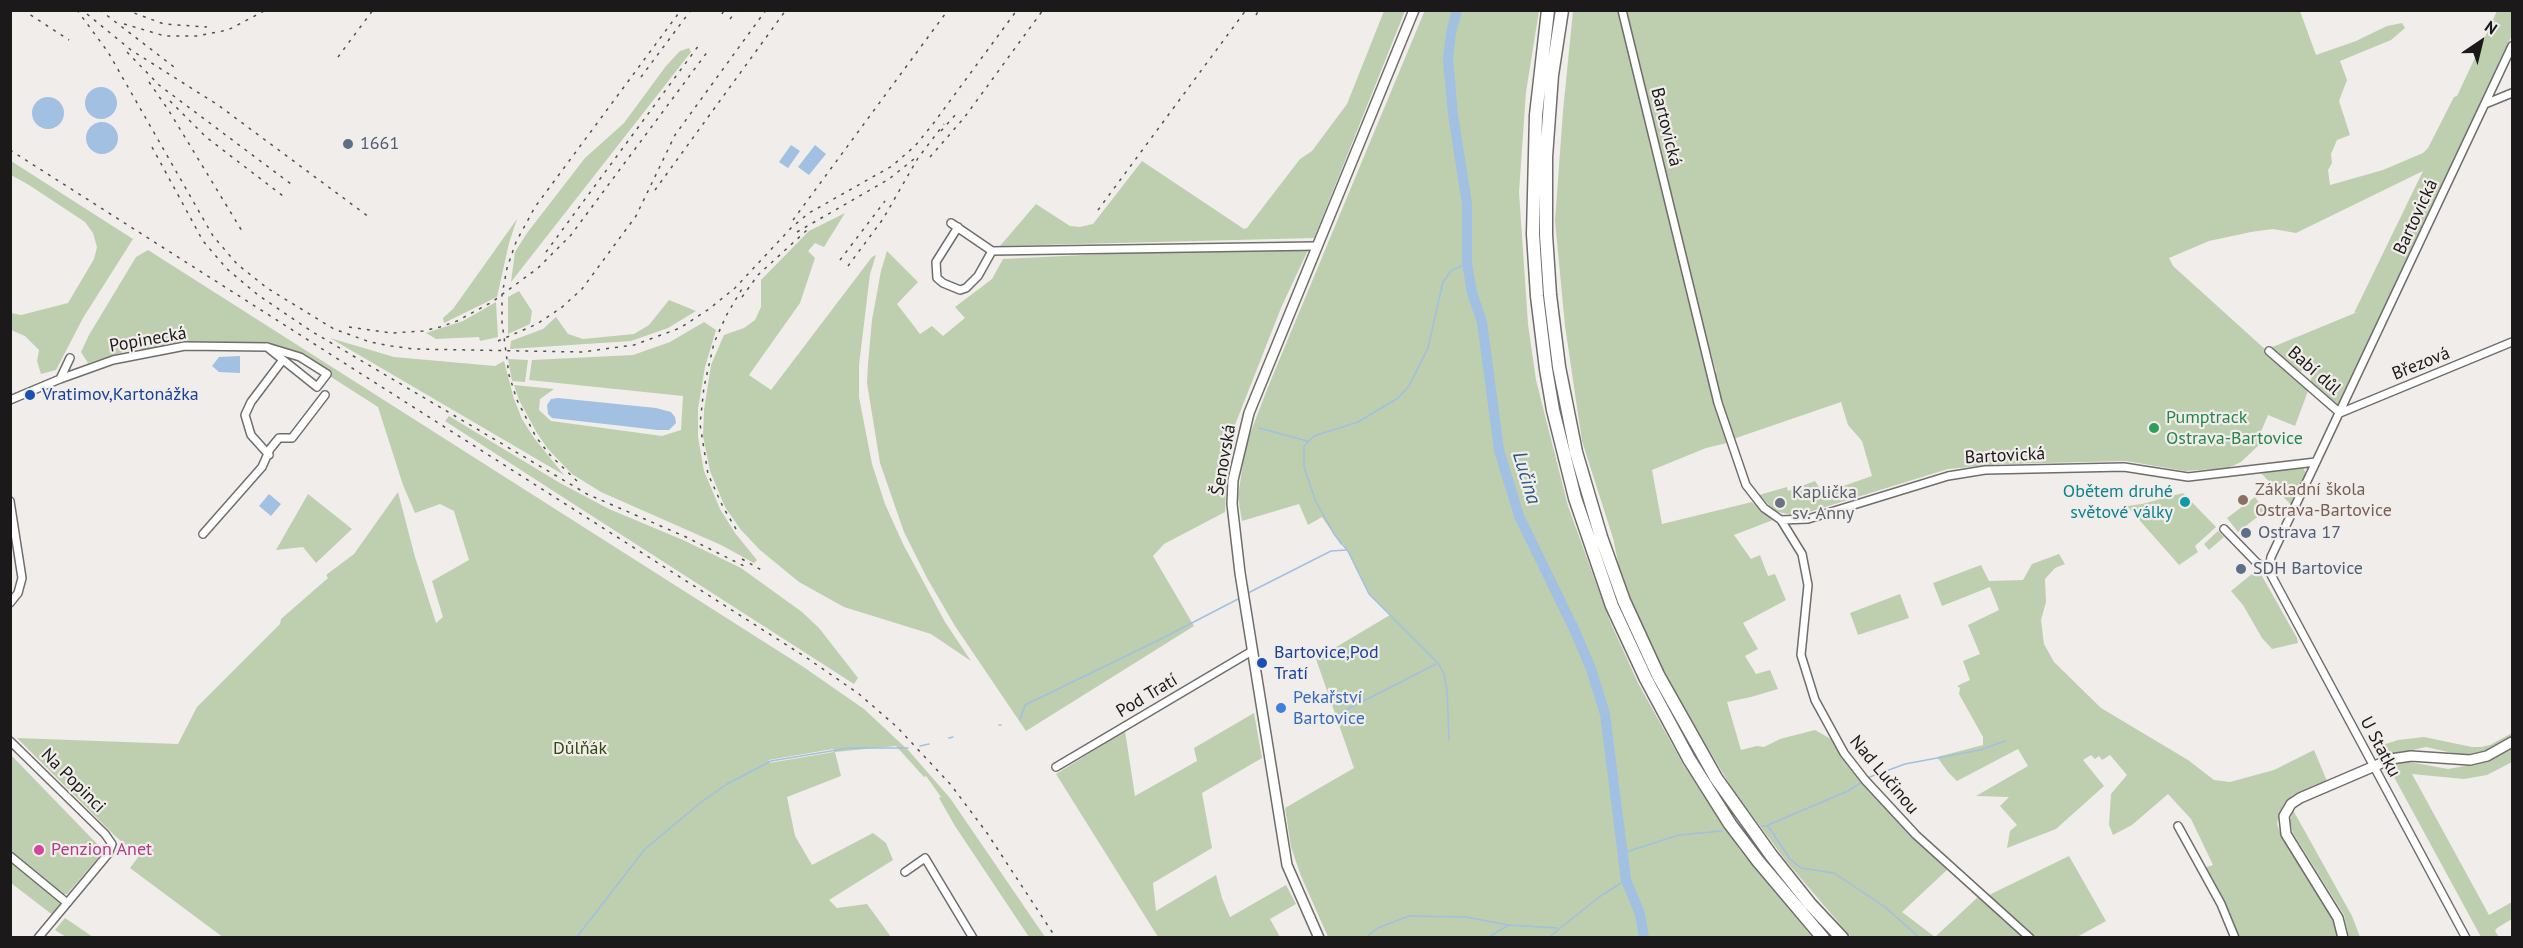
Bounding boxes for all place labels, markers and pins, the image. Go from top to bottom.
place label: 1661 [360,133,399,155]
marker: 1661 [341,137,355,151]
place label: Vratimov,Kartonážka [42,384,199,406]
marker: Vratimov,Kartonážka [23,388,37,402]
place label: Pumptrack Ostrava-Bartovice [2166,407,2303,450]
marker: Pumptrack Ostrava-Bartovice [2147,421,2161,435]
place label: Základní škola Ostrava-Bartovice [2255,479,2392,522]
place label: Obětem druhé světové války [2063,481,2173,524]
place label: Kaplička sv. Anny [1792,482,1857,524]
marker: Základní škola Ostrava-Bartovice [2236,493,2250,507]
marker: Obětem druhé světové války [2178,495,2192,509]
marker: Kaplička sv. Anny [1773,496,1787,510]
place label: Ostrava 17 [2258,522,2341,544]
marker: Ostrava 17 [2239,526,2253,540]
place label: SDH Bartovice [2253,558,2363,580]
marker: SDH Bartovice [2234,562,2248,576]
place label: Bartovice,Pod Tratí [1274,642,1379,684]
marker: Bartovice,Pod Tratí [1255,656,1269,670]
place label: Pekařství Bartovice [1293,687,1365,730]
marker: Pekařství Bartovice [1274,701,1288,715]
place label: Penzion Anet [51,839,152,861]
marker: Penzion Anet [32,843,46,857]

